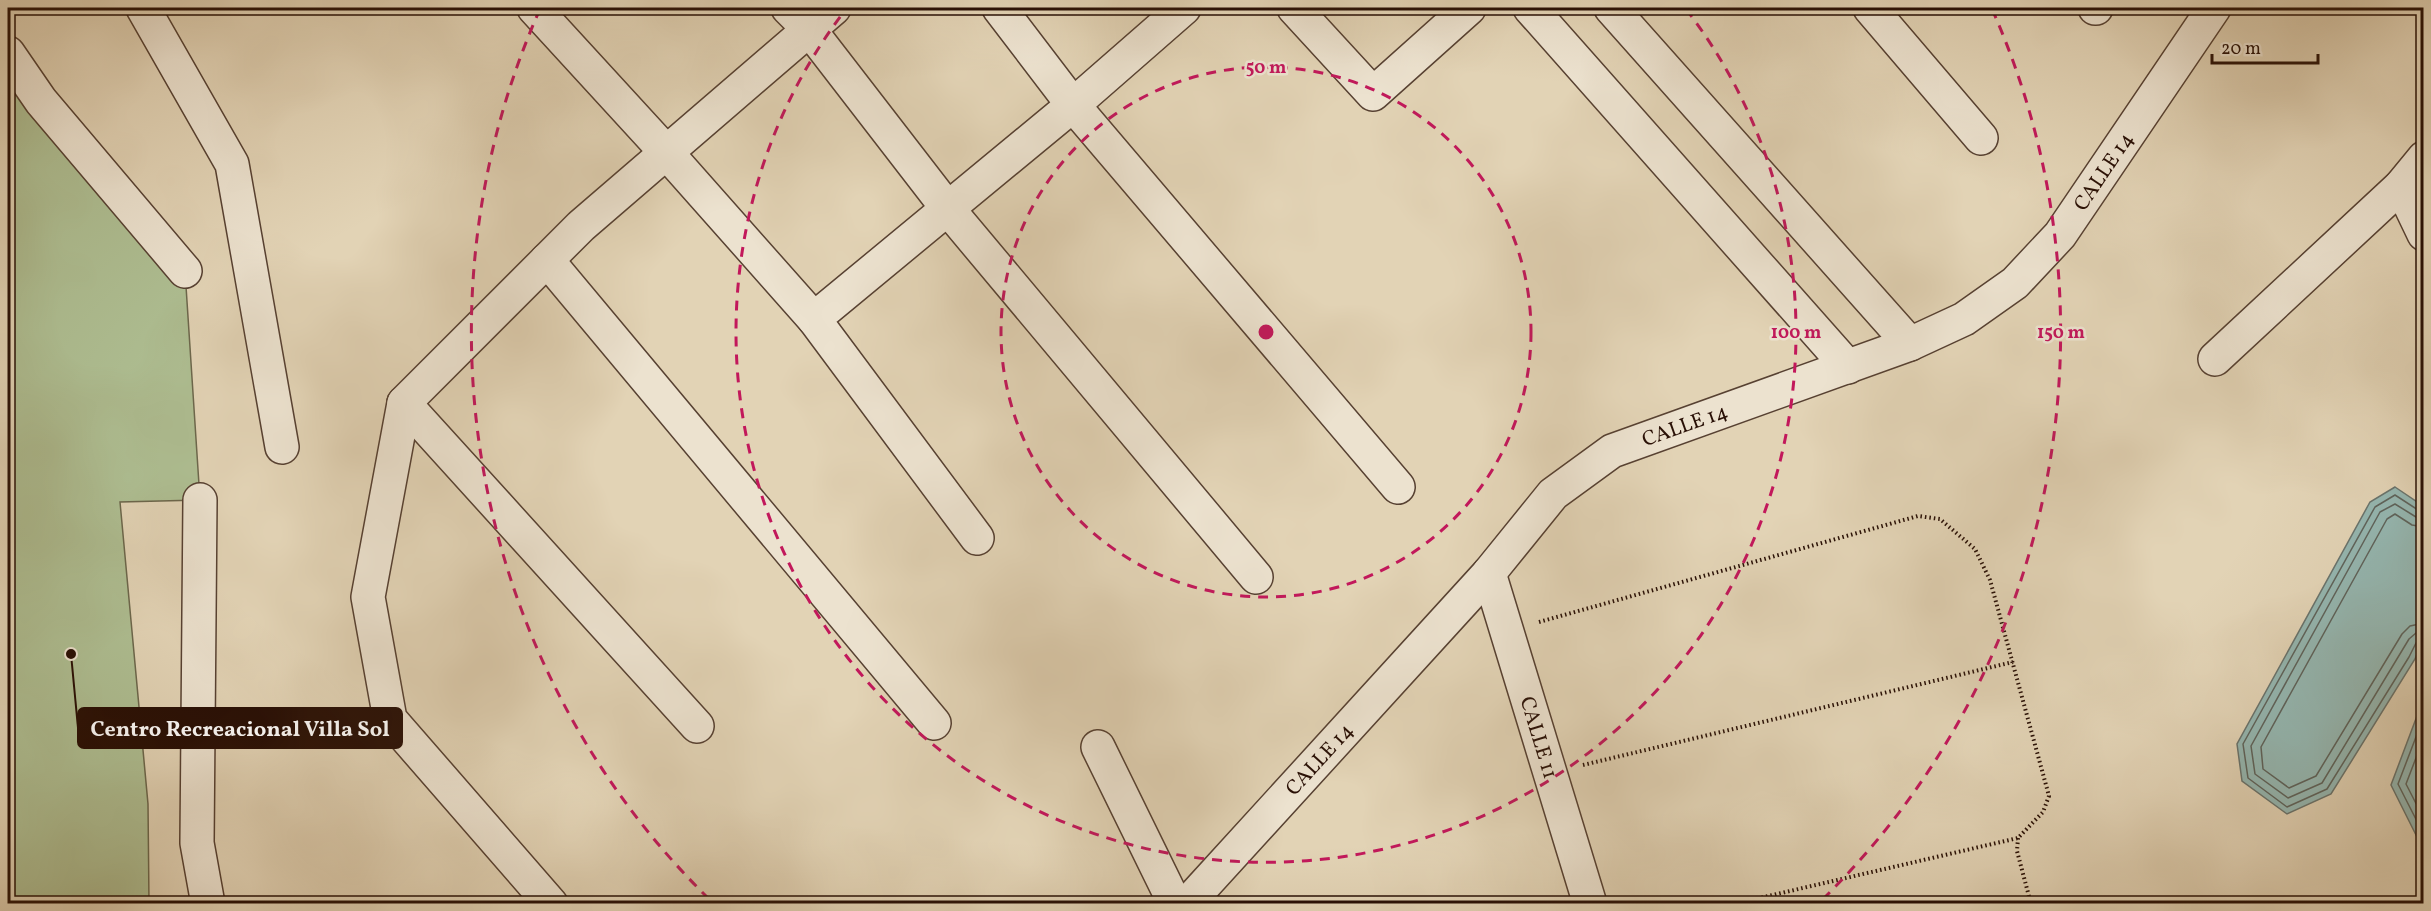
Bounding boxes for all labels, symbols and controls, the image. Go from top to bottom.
scale bar [2212,27,2318,65]
text: 20 m [2221,37,2261,62]
text: 50 m [1246,56,1286,81]
street label: CALLE 14 [2067,127,2141,217]
text: 100 m [1771,321,1821,346]
text: 150 m [2037,321,2085,346]
centre of rings [1256,322,1276,342]
street label: CALLE 14 [1638,398,1732,455]
street label: CALLE 11 [1512,693,1564,783]
callout: Centro Recreacional Villa Sol [78,708,402,748]
text: Centro Recreacional Villa Sol [90,715,390,746]
street label: CALLE 14 [1279,718,1361,803]

